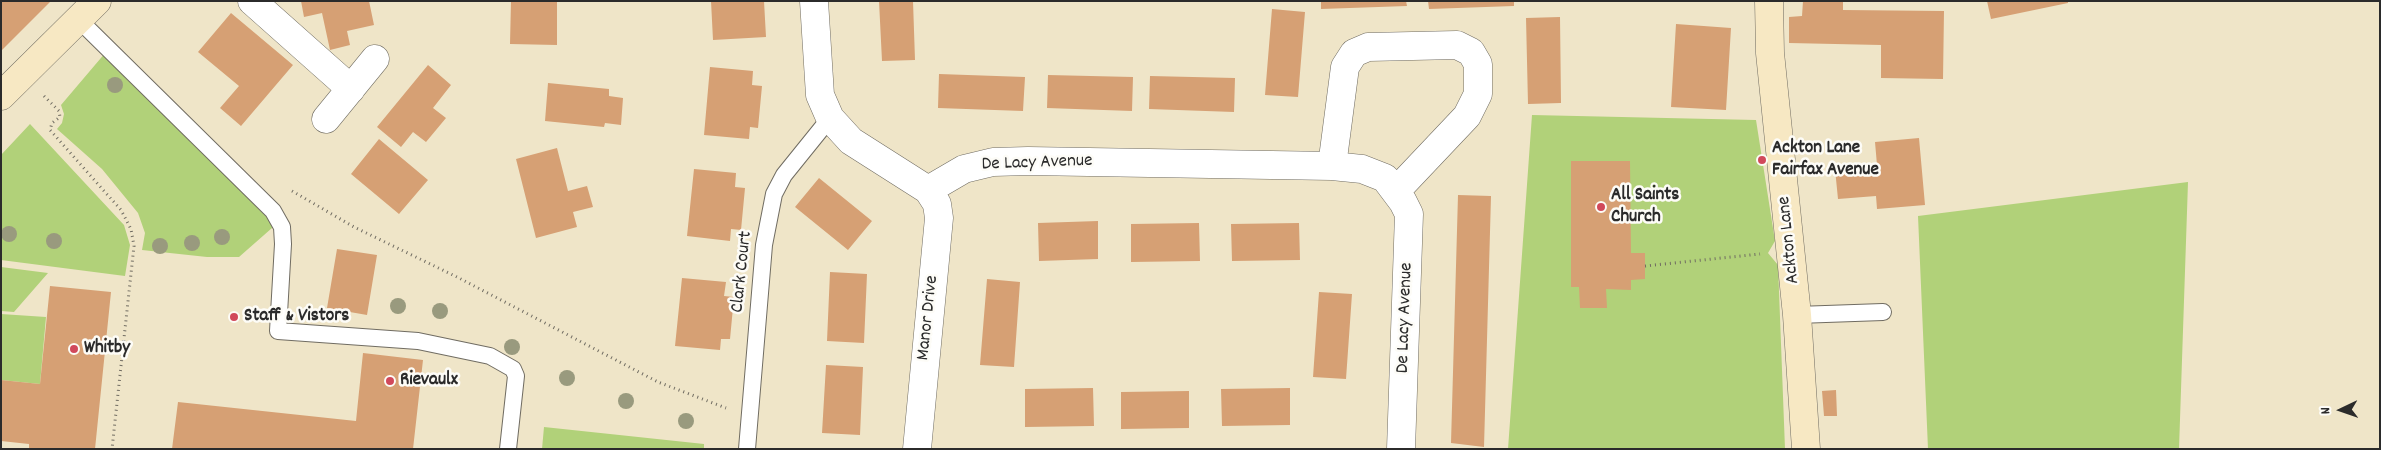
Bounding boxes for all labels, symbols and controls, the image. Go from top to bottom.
place label: Ackton Lane Fairfax Avenue [1772,138,1879,182]
street label: De Lacy Avenue [981,151,1093,177]
marker: Ackton Lane Fairfax Avenue [1756,154,1768,166]
place label: All Saints Church [1611,185,1679,229]
street label: Ackton Lane [1774,195,1806,285]
marker: All Saints Church [1595,201,1607,213]
street label: Clark Court [727,230,759,314]
street label: De Lacy Avenue [1393,262,1419,374]
street label: Manor Drive [913,274,945,362]
place label: Staff & Vistors [244,306,349,328]
marker: Staff & Vistors [228,311,240,323]
place label: Whitby [84,338,130,360]
marker: Whitby [68,343,80,355]
place label: Rievaulx [400,370,458,392]
marker: Rievaulx [384,375,396,387]
north arrow [2316,385,2366,435]
text: N [2316,407,2336,415]

